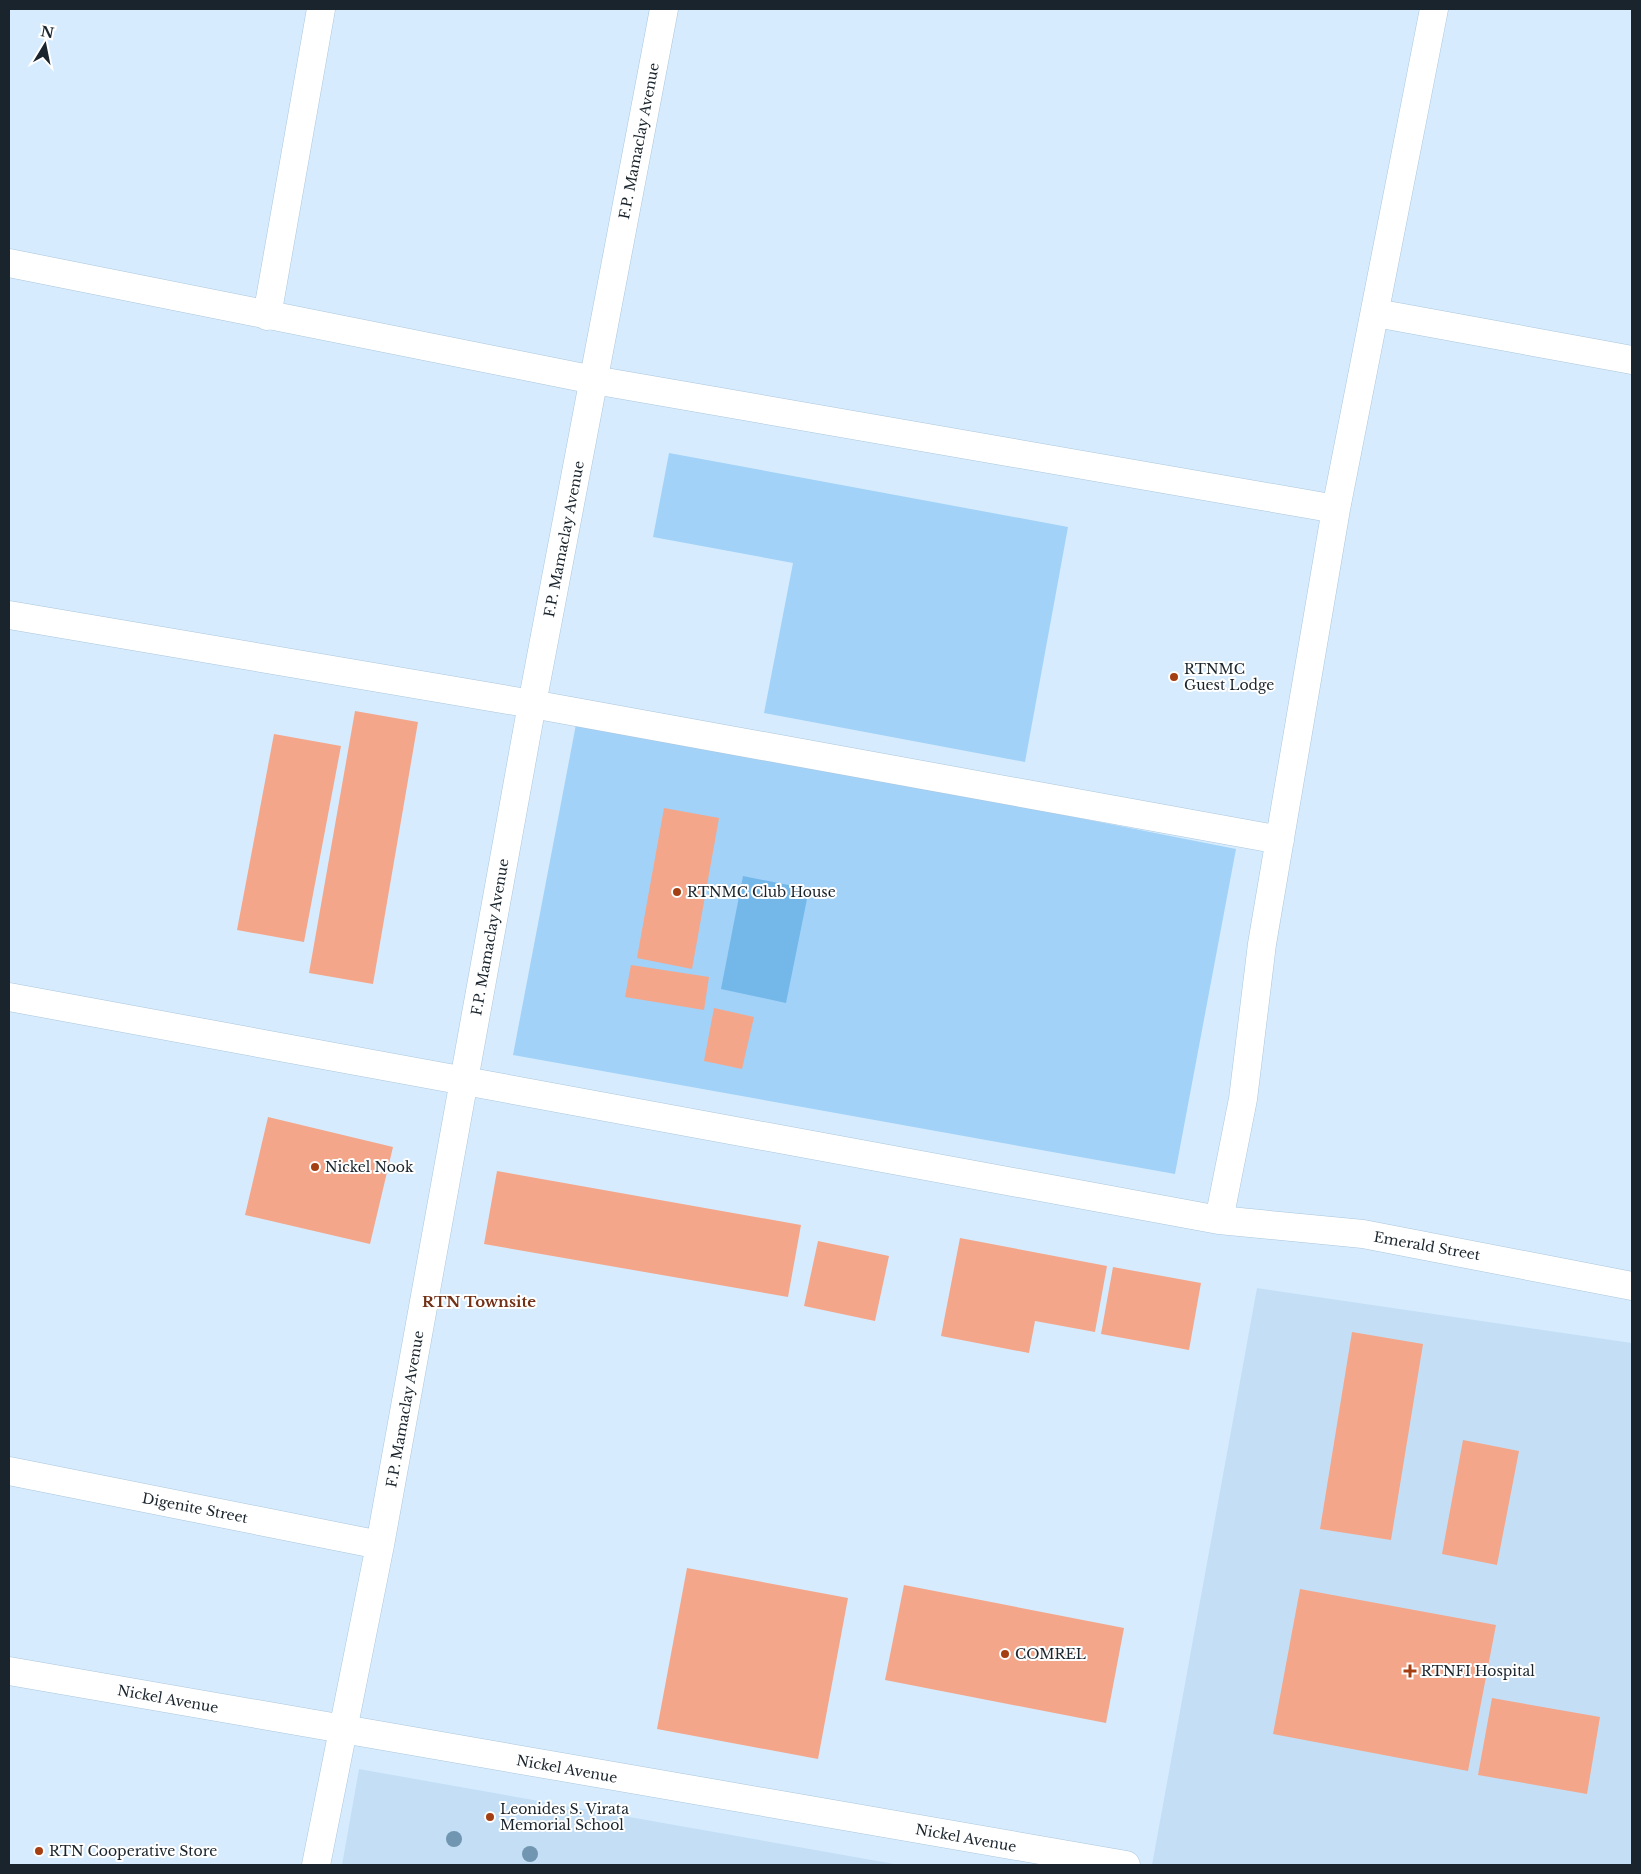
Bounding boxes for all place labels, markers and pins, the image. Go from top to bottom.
place label: RTNMC Guest Lodge [1184,660,1274,694]
marker: RTNMC Guest Lodge [1168,671,1180,683]
place label: RTNMC Club House [687,883,836,901]
marker: RTNMC Club House [671,886,683,898]
place label: Nickel Nook [325,1158,414,1176]
marker: Nickel Nook [309,1161,321,1173]
place label: COMREL [1015,1645,1086,1663]
marker: COMREL [999,1648,1011,1660]
place label: RTNFI Hospital [1421,1662,1535,1680]
marker: RTNFI Hospital [1403,1664,1417,1678]
place label: Leonides S. Virata Memorial School [500,1800,629,1834]
marker: Leonides S. Virata Memorial School [484,1811,496,1823]
place label: RTN Cooperative Store [49,1842,217,1860]
marker: RTN Cooperative Store [33,1845,45,1857]

